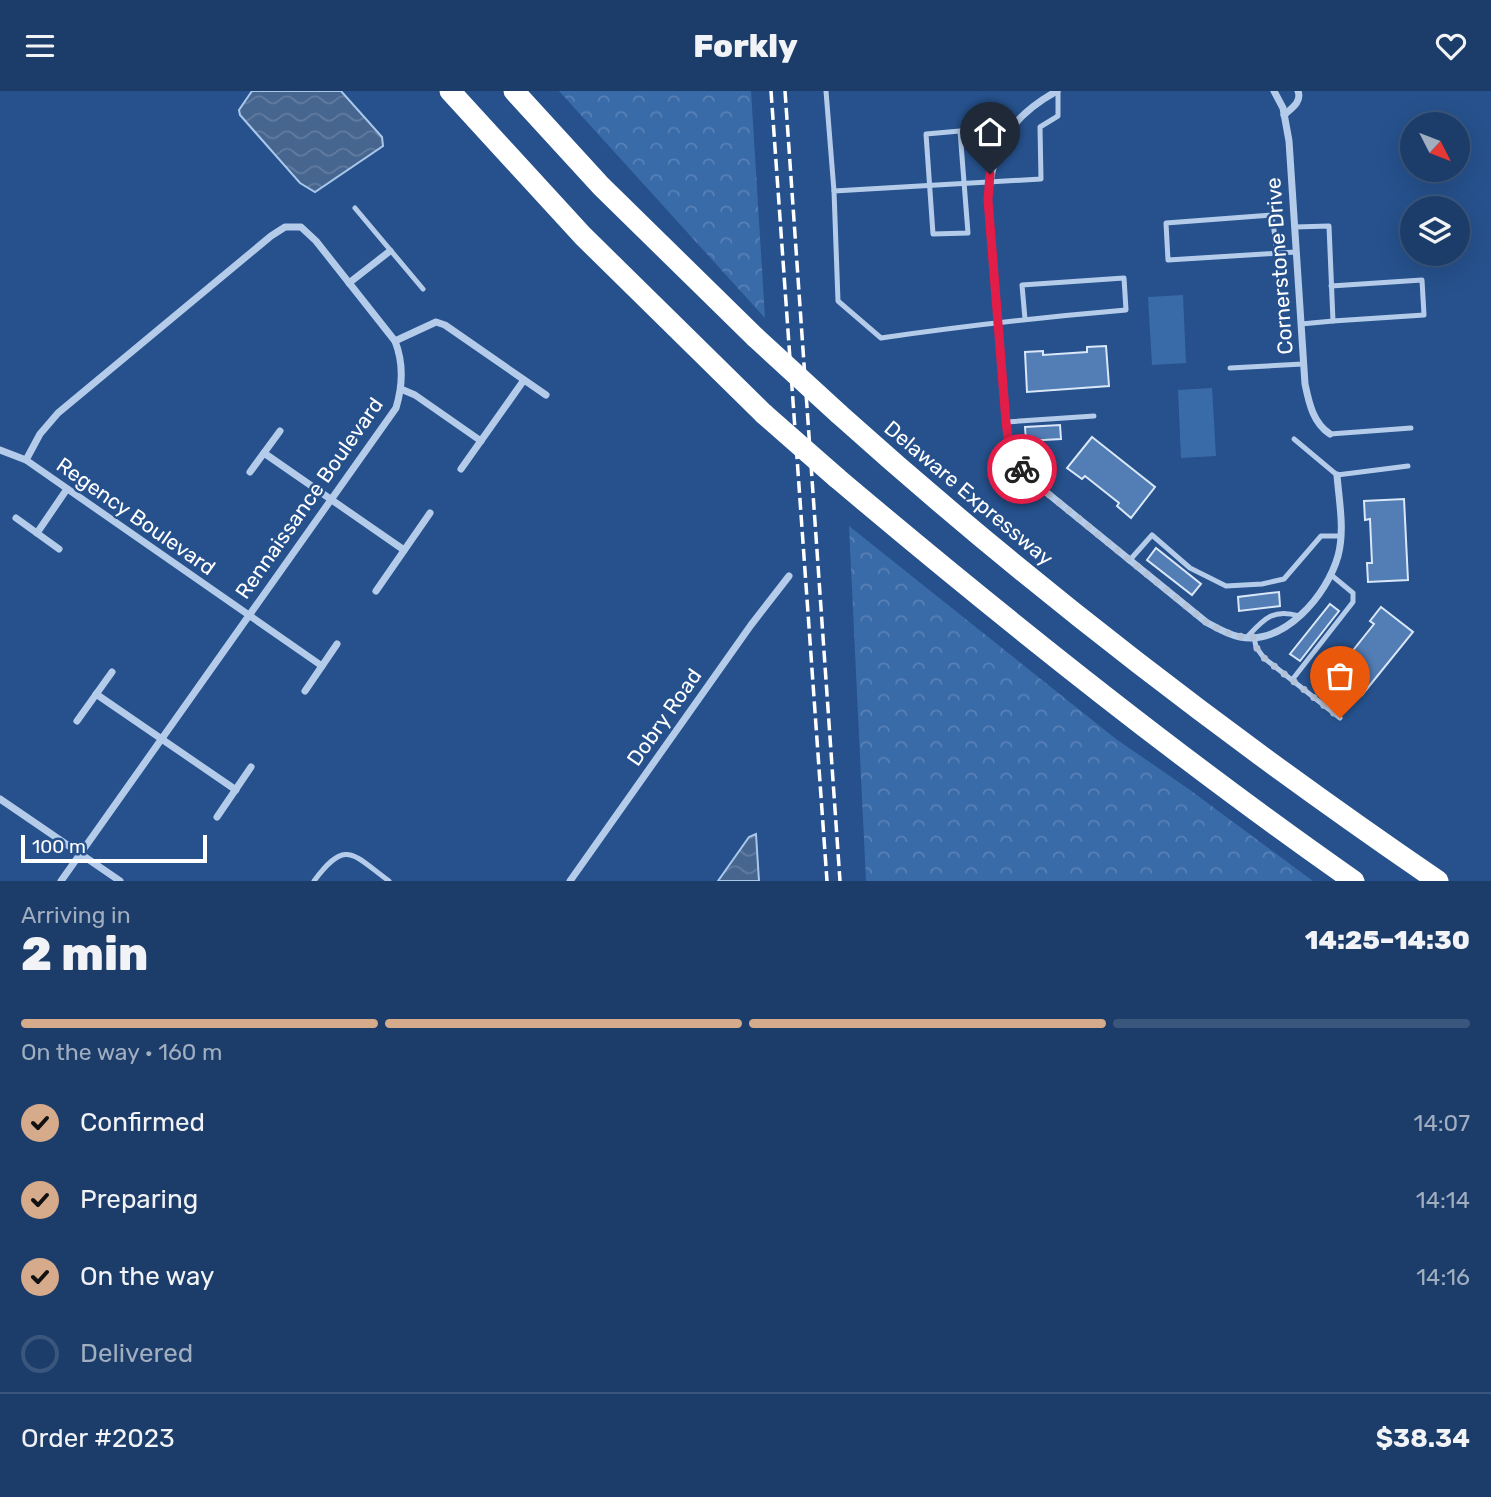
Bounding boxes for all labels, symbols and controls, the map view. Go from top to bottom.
icon: menu [21,27,59,65]
text: Forkly [693,27,798,65]
icon: heart [1432,27,1470,65]
pin [960,102,1020,174]
north arrow [1400,112,1470,182]
map controls [1400,112,1470,266]
icon: home [971,113,1009,151]
street label: Cornerstone Drive [1260,177,1298,355]
button: layers [1400,196,1470,266]
street label: Rennaissance Boulevard [230,393,388,603]
street label: Delaware Expressway [880,415,1059,571]
courier [987,434,1057,504]
icon: bike [1003,450,1041,488]
street label: Regency Boulevard [52,452,220,580]
pin [1310,646,1370,718]
icon: bag [1321,657,1359,695]
street label: Dobry Road [621,664,707,770]
scale bar [21,832,206,864]
text: 100 m [32,835,86,858]
text: Arriving in [21,901,131,929]
text: 14:25–14:30 [1305,925,1470,956]
text: 2 min [21,927,148,982]
text: On the way · 160 m [21,1038,223,1066]
icon: check [21,1104,59,1142]
text: Confirmed [80,1107,205,1138]
text: 14:07 [1414,1109,1470,1137]
icon: check [21,1181,59,1219]
text: Preparing [80,1184,198,1215]
text: 14:14 [1416,1186,1470,1214]
icon: check [21,1258,59,1296]
text: On the way [80,1261,214,1292]
text: 14:16 [1416,1263,1470,1291]
text: Delivered [80,1338,193,1369]
text: Order #2023 [21,1423,175,1454]
text: $38.34 [1376,1423,1470,1454]

